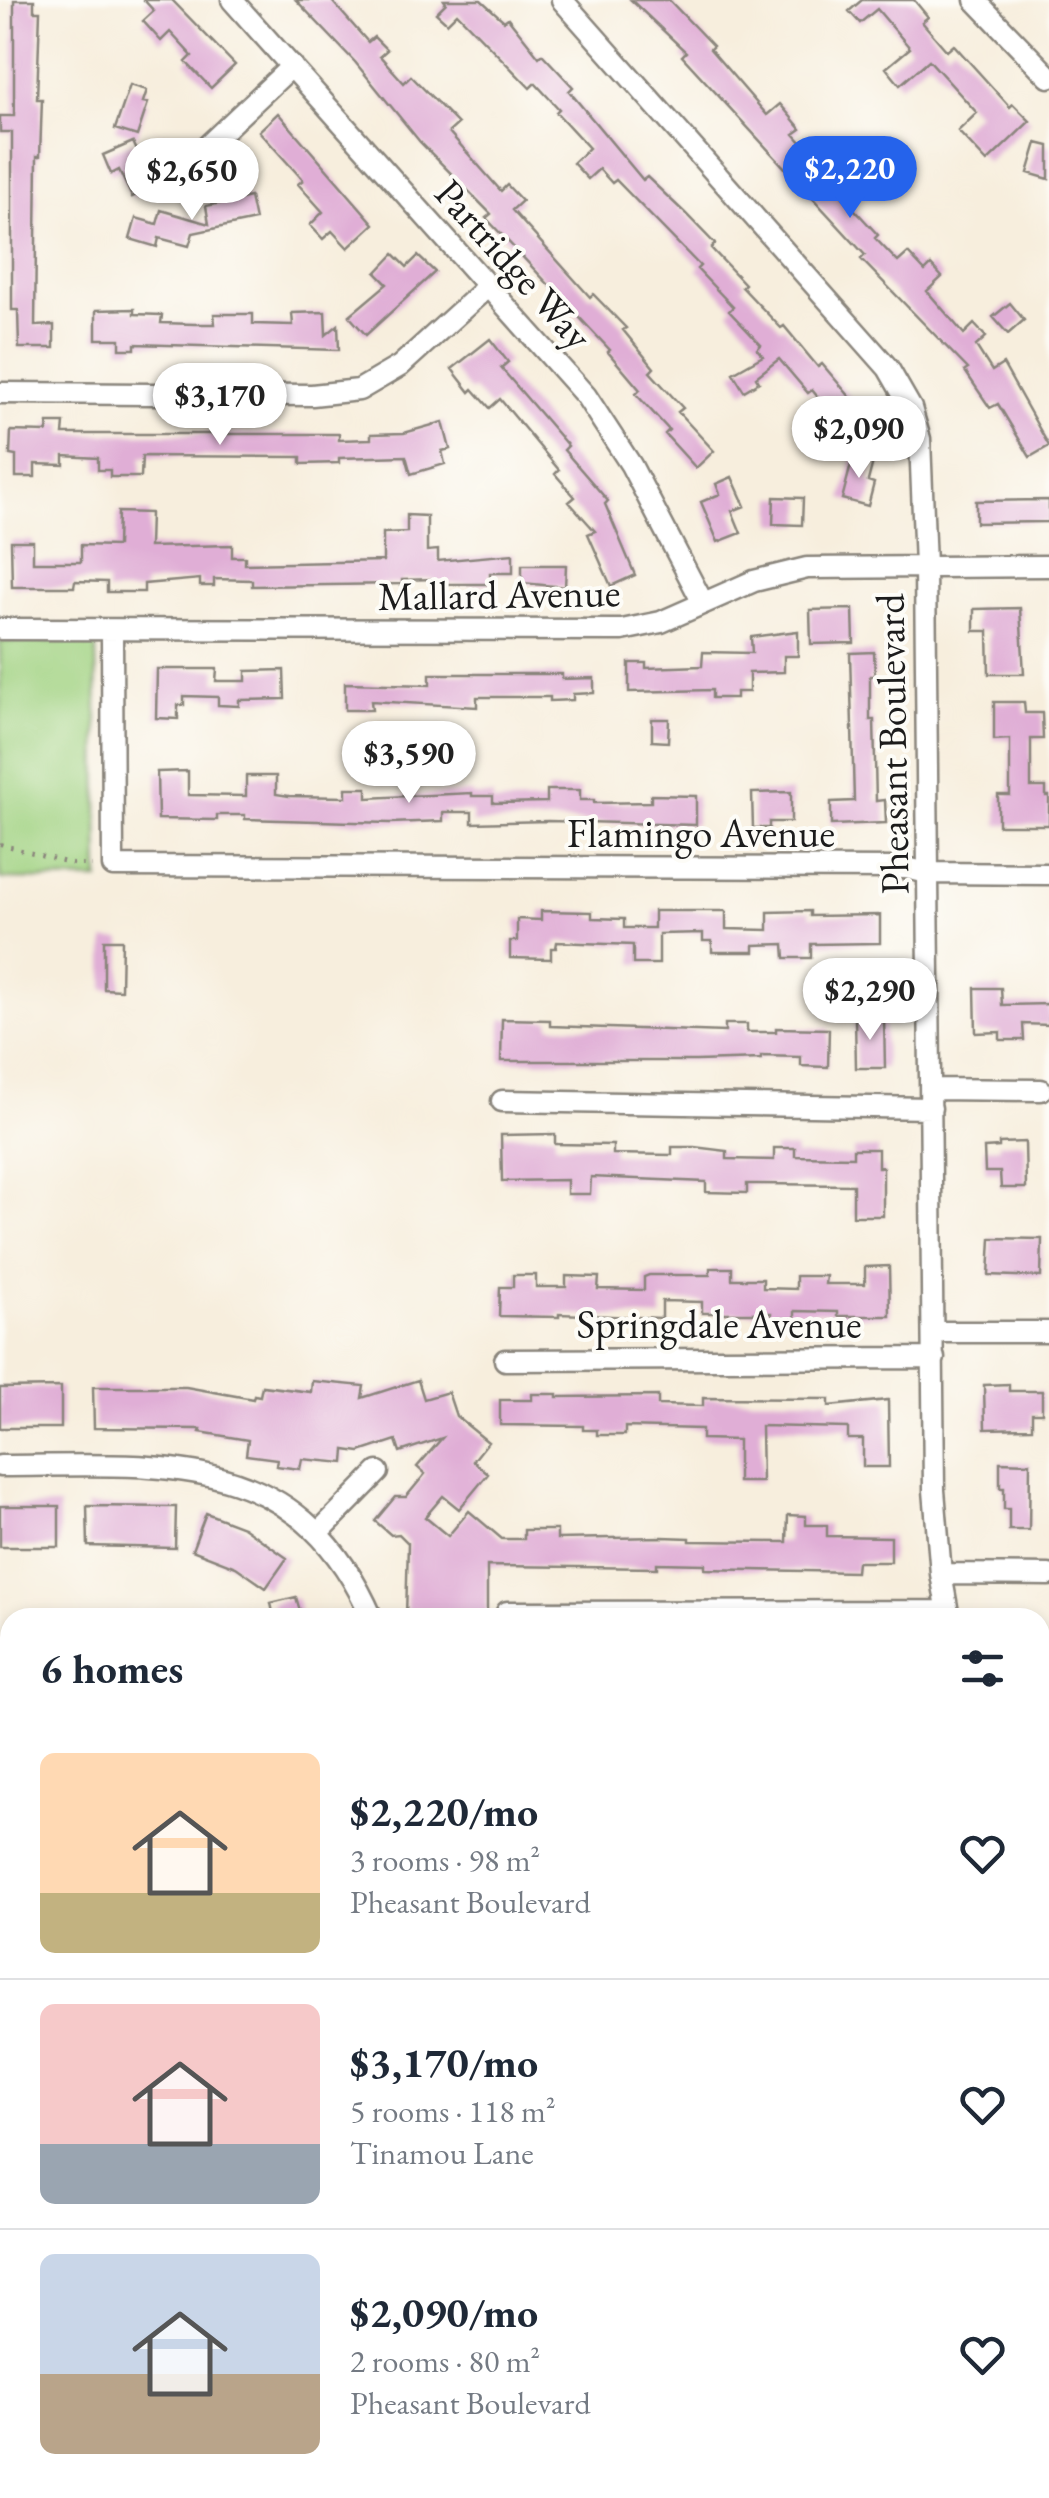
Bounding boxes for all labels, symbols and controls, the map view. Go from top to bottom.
pin: $2,220 [769,136,931,221]
pin: $2,650 [111,138,273,223]
text: $2,220 [805,147,895,189]
text: $2,650 [147,149,237,191]
street label: Partridge Way [424,168,605,361]
pin: $3,170 [139,363,301,448]
text: $3,170 [175,374,265,416]
pin: $2,090 [778,396,940,481]
text: $2,090 [814,407,904,449]
street label: Mallard Avenue [377,566,621,622]
street label: Pheasant Boulevard [863,592,921,895]
pin: $3,590 [328,721,490,806]
text: $3,590 [364,732,454,774]
street label: Flamingo Avenue [567,807,835,859]
pin: $2,290 [789,958,951,1043]
text: $2,290 [825,969,915,1011]
street label: Springdale Avenue [576,1298,862,1350]
text: 6 homes [40,1641,183,1696]
icon: filters [955,1641,1010,1696]
text: $2,220/mo [350,1784,538,1839]
icon: home [120,1793,240,1913]
icon: heart [955,1826,1010,1881]
text: 3 rooms · 98 m² [350,1839,540,1881]
text: Pheasant Boulevard [350,1881,591,1923]
text: $3,170/mo [350,2035,538,2090]
icon: home [120,2044,240,2164]
icon: heart [955,2077,1010,2132]
text: 5 rooms · 118 m² [350,2090,556,2132]
text: Tinamou Lane [350,2132,534,2174]
text: $2,090/mo [350,2285,538,2340]
icon: home [120,2294,240,2414]
icon: heart [955,2327,1010,2382]
text: 2 rooms · 80 m² [350,2340,540,2382]
text: Pheasant Boulevard [350,2382,591,2424]

